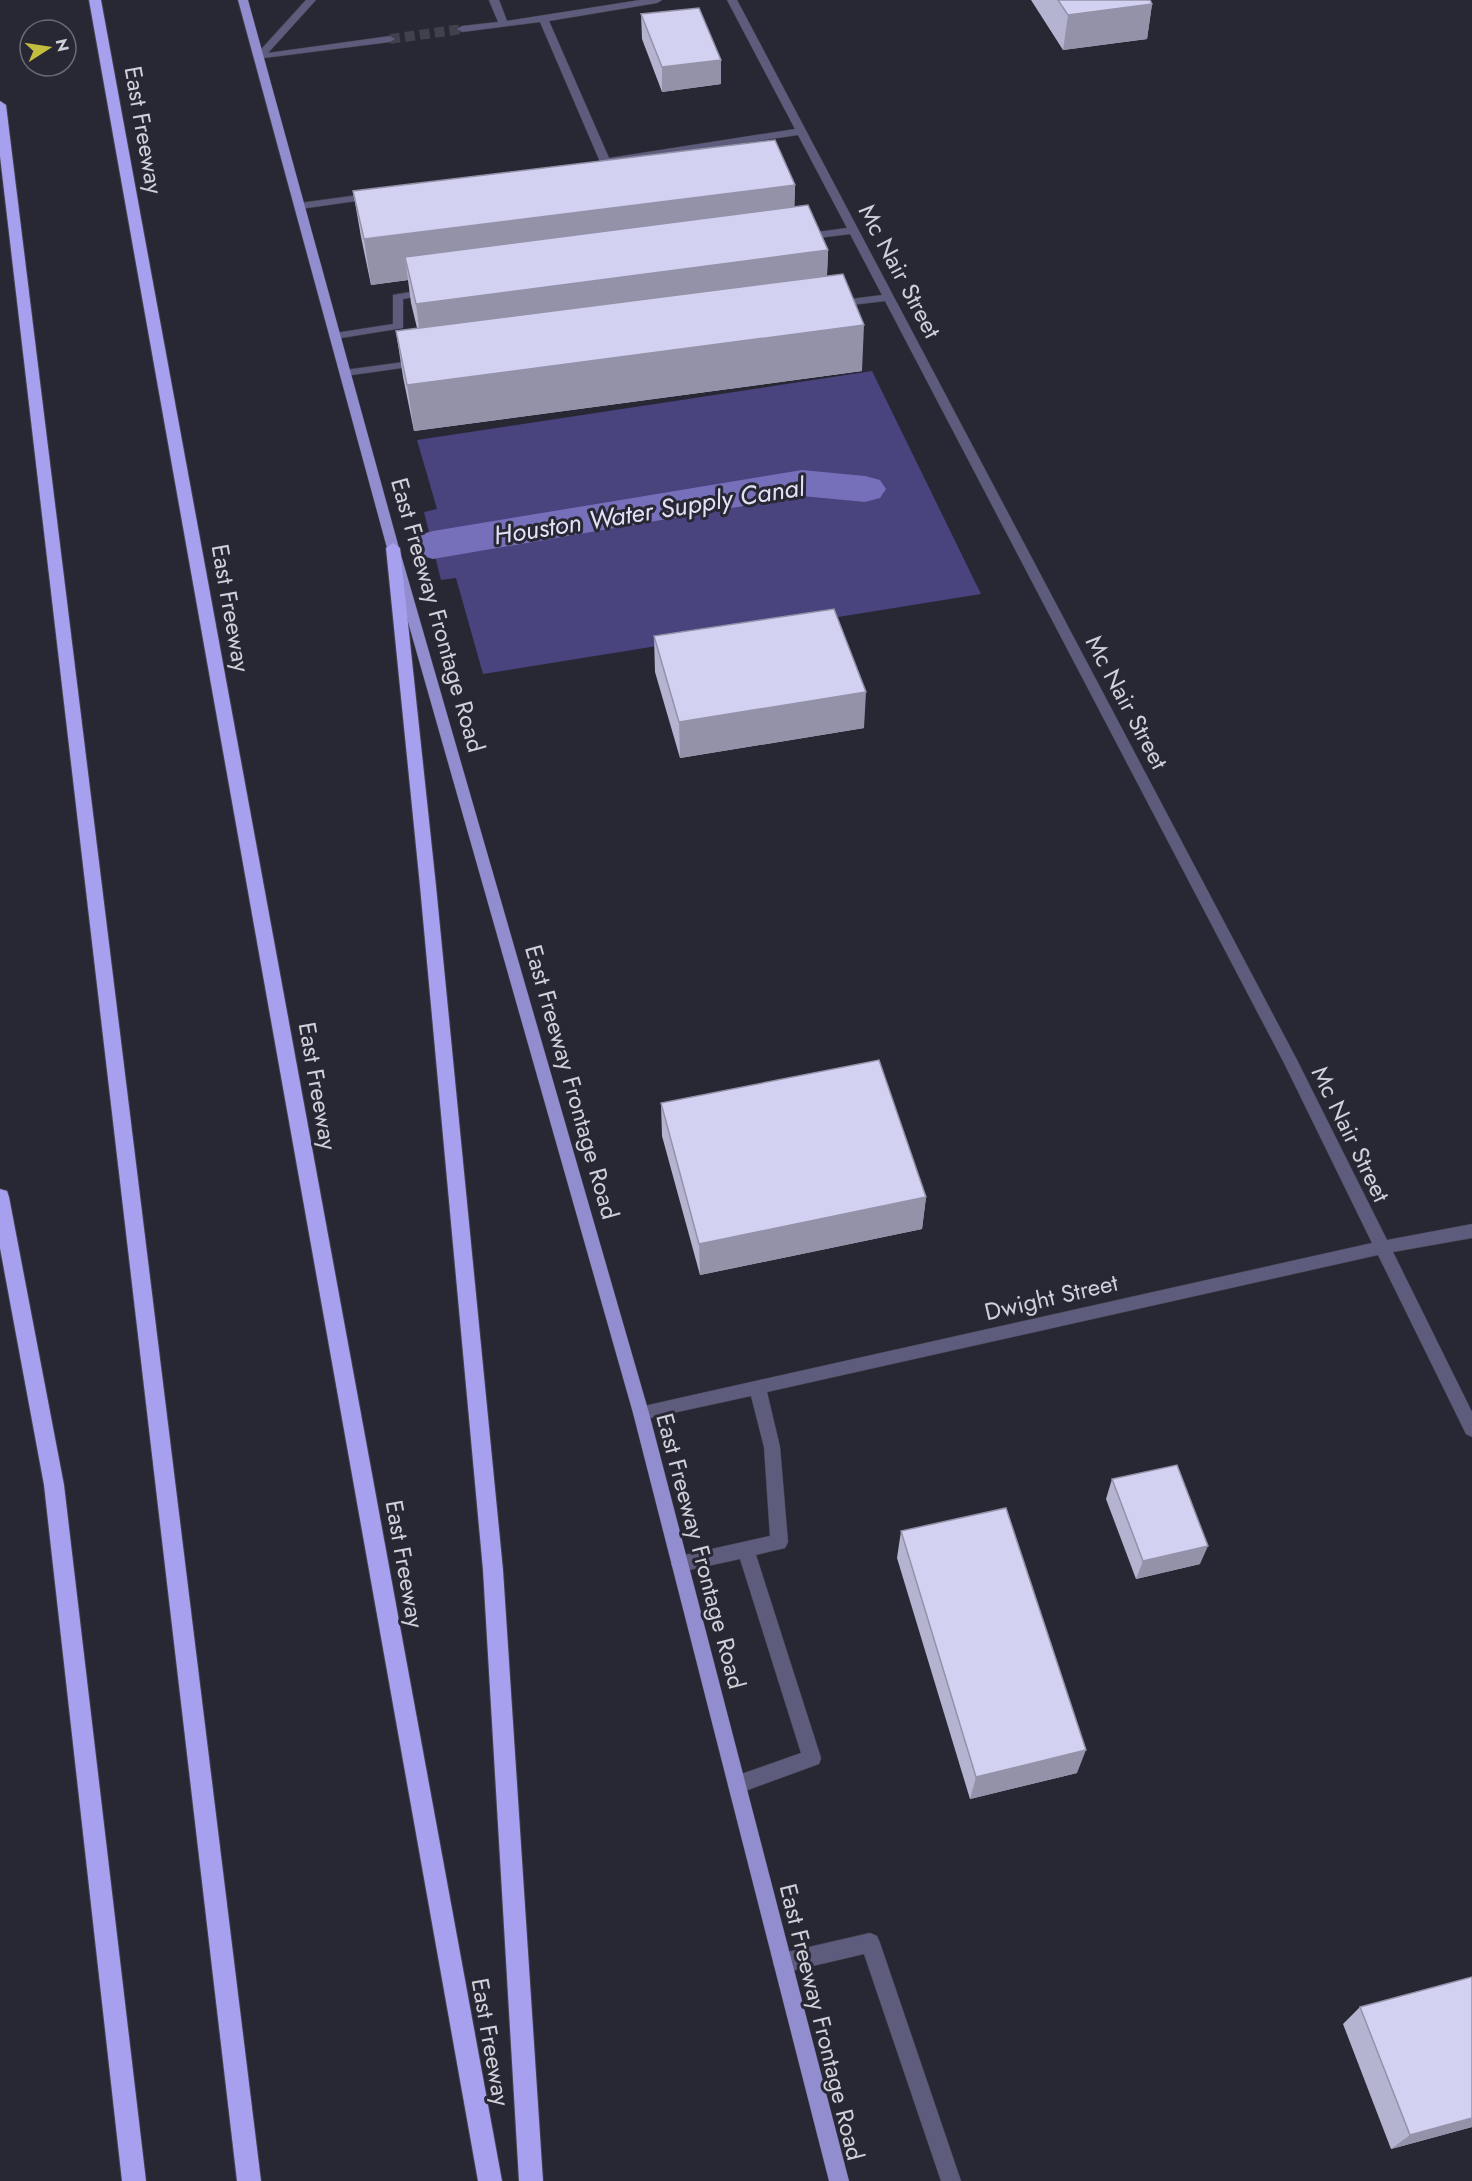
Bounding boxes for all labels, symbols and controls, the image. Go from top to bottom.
north arrow [18,18,78,78]
text: N [50,36,75,54]
street label: East Freeway [116,63,173,197]
street label: Mc Nair Street [850,198,950,344]
water label: Houston Water Supply Canal [491,467,808,554]
street label: East Freeway Frontage Road [382,474,494,756]
street label: East Freeway [203,541,260,675]
street label: Mc Nair Street [1077,629,1177,775]
street label: East Freeway Frontage Road [516,941,628,1223]
street label: East Freeway [290,1019,347,1153]
street label: Mc Nair Street [1303,1060,1399,1208]
street label: Dwight Street [981,1265,1121,1329]
street label: East Freeway Frontage Road [647,1409,755,1693]
street label: East Freeway [377,1497,434,1631]
street label: East Freeway Frontage Road [771,1880,873,2164]
street label: East Freeway [463,1975,520,2109]

